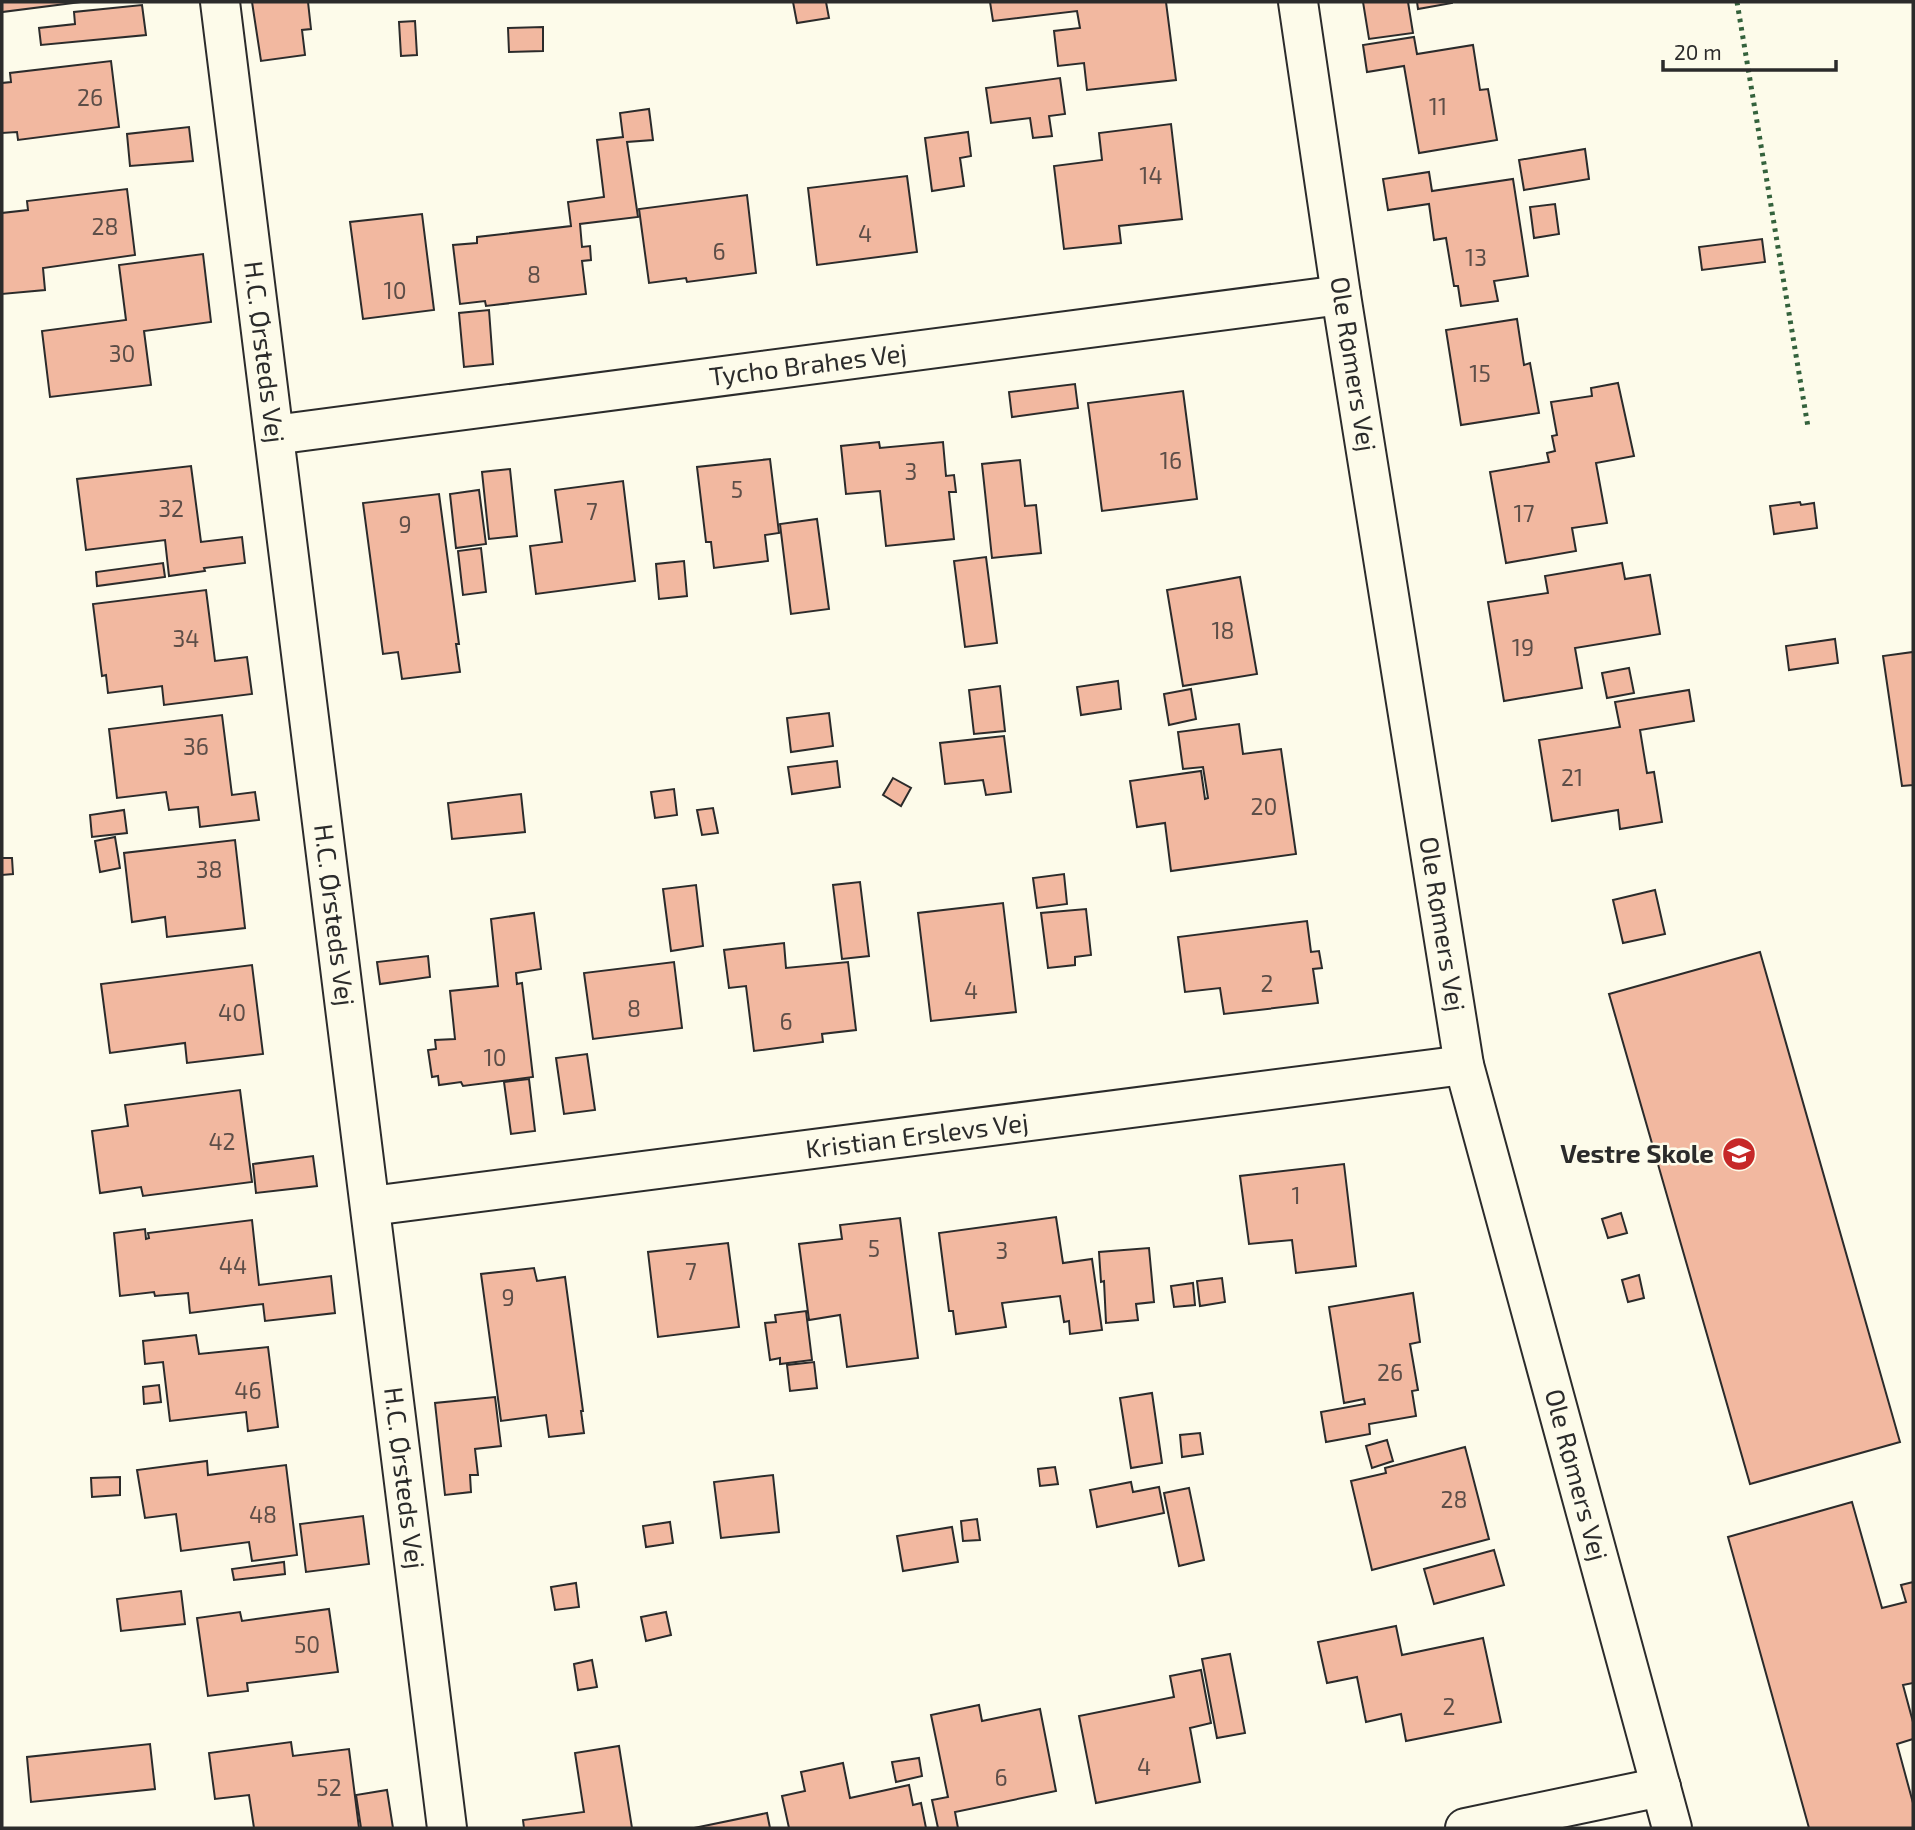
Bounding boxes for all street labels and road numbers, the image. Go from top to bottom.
street label: H.C. Ørsteds Vej [239,259,292,445]
street label: Ole Rømers Vej [1325,274,1384,453]
street label: Tycho Brahes Vej [707,336,908,391]
street label: H.C. Ørsteds Vej [309,822,362,1008]
street label: Ole Rømers Vej [1414,834,1473,1013]
street label: Kristian Erslevs Vej [804,1105,1030,1164]
street label: H.C. Ørsteds Vej [379,1385,432,1571]
street label: Ole Rømers Vej [1540,1385,1615,1564]

